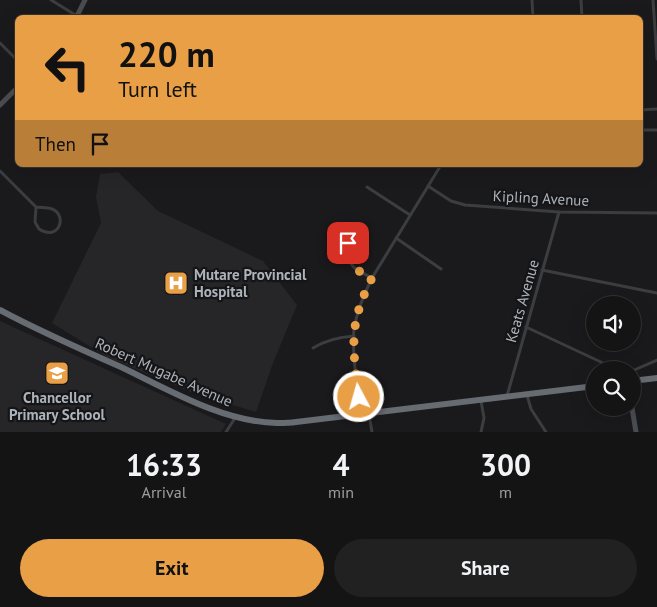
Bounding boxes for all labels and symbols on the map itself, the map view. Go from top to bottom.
street label: Kipling Avenue [492,186,590,210]
pin [327,222,369,264]
street label: Keats Avenue [501,257,543,345]
place label: Mutare Provincial Hospital [194,265,307,301]
hospital icon: Mutare Provincial Hospital [163,270,189,296]
street label: Robert Mugabe Avenue [92,333,236,411]
school or university icon: Chancellor Primary School [44,360,70,386]
position arrow [332,370,384,422]
place label: Chancellor Primary School [9,388,105,424]

